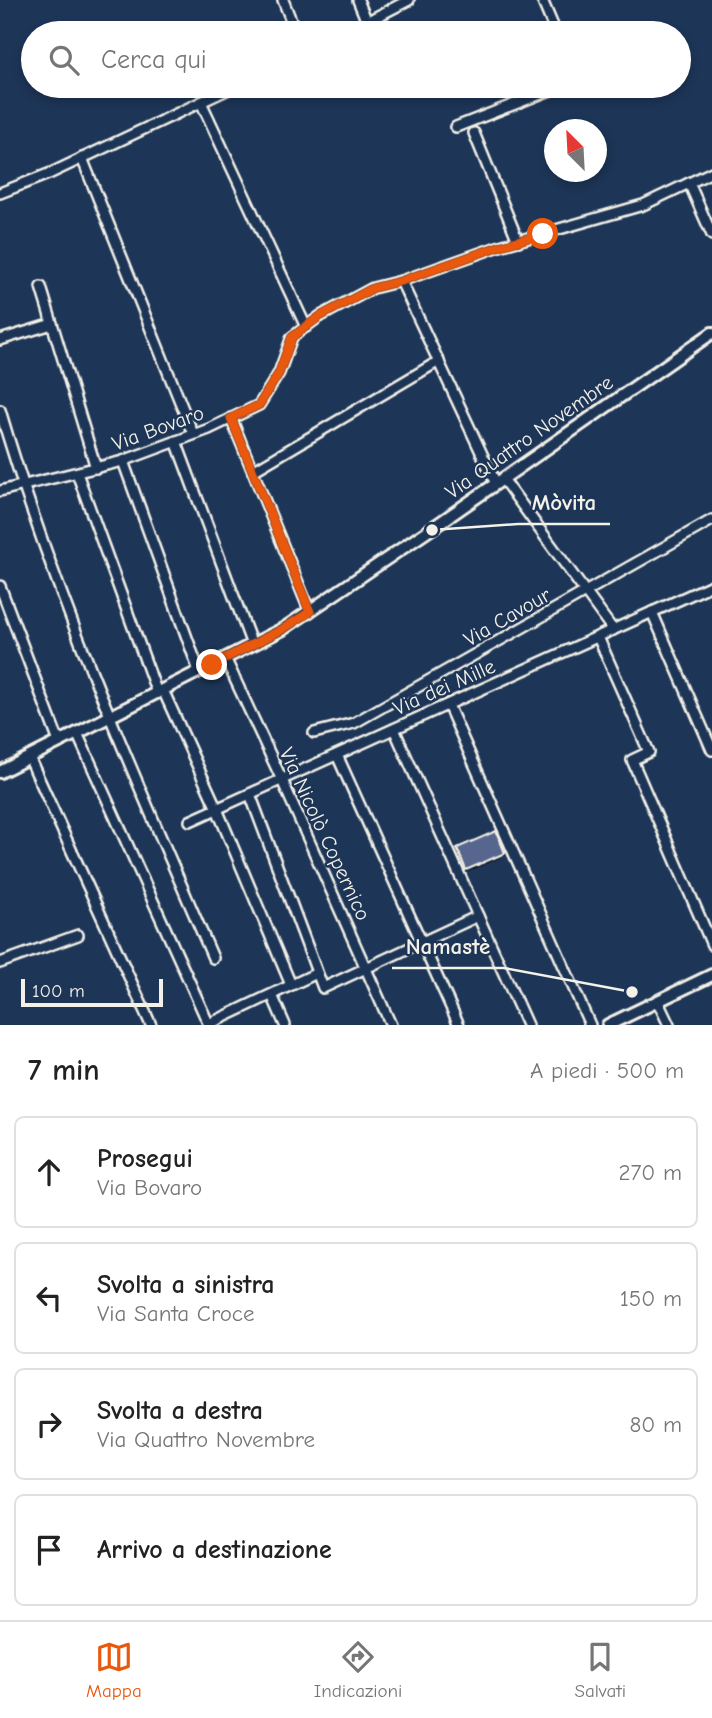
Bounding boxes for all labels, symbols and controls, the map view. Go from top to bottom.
search box [21,21,691,98]
icon: search [45,41,83,79]
text: Cerca qui [101,45,207,75]
north arrow [544,119,607,182]
route start [527,218,558,249]
street label: Via Quattro Novembre [441,370,617,504]
street label: Via Bovaro [109,400,207,456]
callout: Mòvita [518,480,610,524]
text: Mòvita [532,489,596,516]
street label: Via Cavour [459,582,555,651]
route end [196,649,227,680]
street label: Via dei Mille [389,654,499,720]
street label: Via Nicolò Copernico [274,744,376,924]
callout: Namastè [392,924,504,968]
text: Namastè [406,933,490,960]
scale bar [21,976,163,1008]
text: 100 m [32,980,85,1002]
text: 7 min [28,1053,100,1088]
text: A piedi · 500 m [530,1057,684,1084]
text: Prosegui [97,1144,193,1174]
icon: ahead [30,1153,68,1191]
text: 270 m [618,1159,682,1186]
text: Via Bovaro [97,1174,202,1201]
text: Svolta a sinistra [97,1270,275,1300]
icon: left [30,1279,68,1317]
text: 150 m [620,1285,682,1312]
text: Via Santa Croce [97,1300,254,1327]
text: Svolta a destra [97,1396,263,1426]
icon: right [30,1405,68,1443]
text: 80 m [629,1411,682,1438]
text: Via Quattro Novembre [97,1426,315,1453]
icon: arrive [30,1531,68,1569]
text: Arrivo a destinazione [97,1535,332,1565]
tab: Mappa [86,1638,142,1702]
tab: Indicazioni [314,1638,402,1702]
tab: Salvati [574,1638,626,1702]

